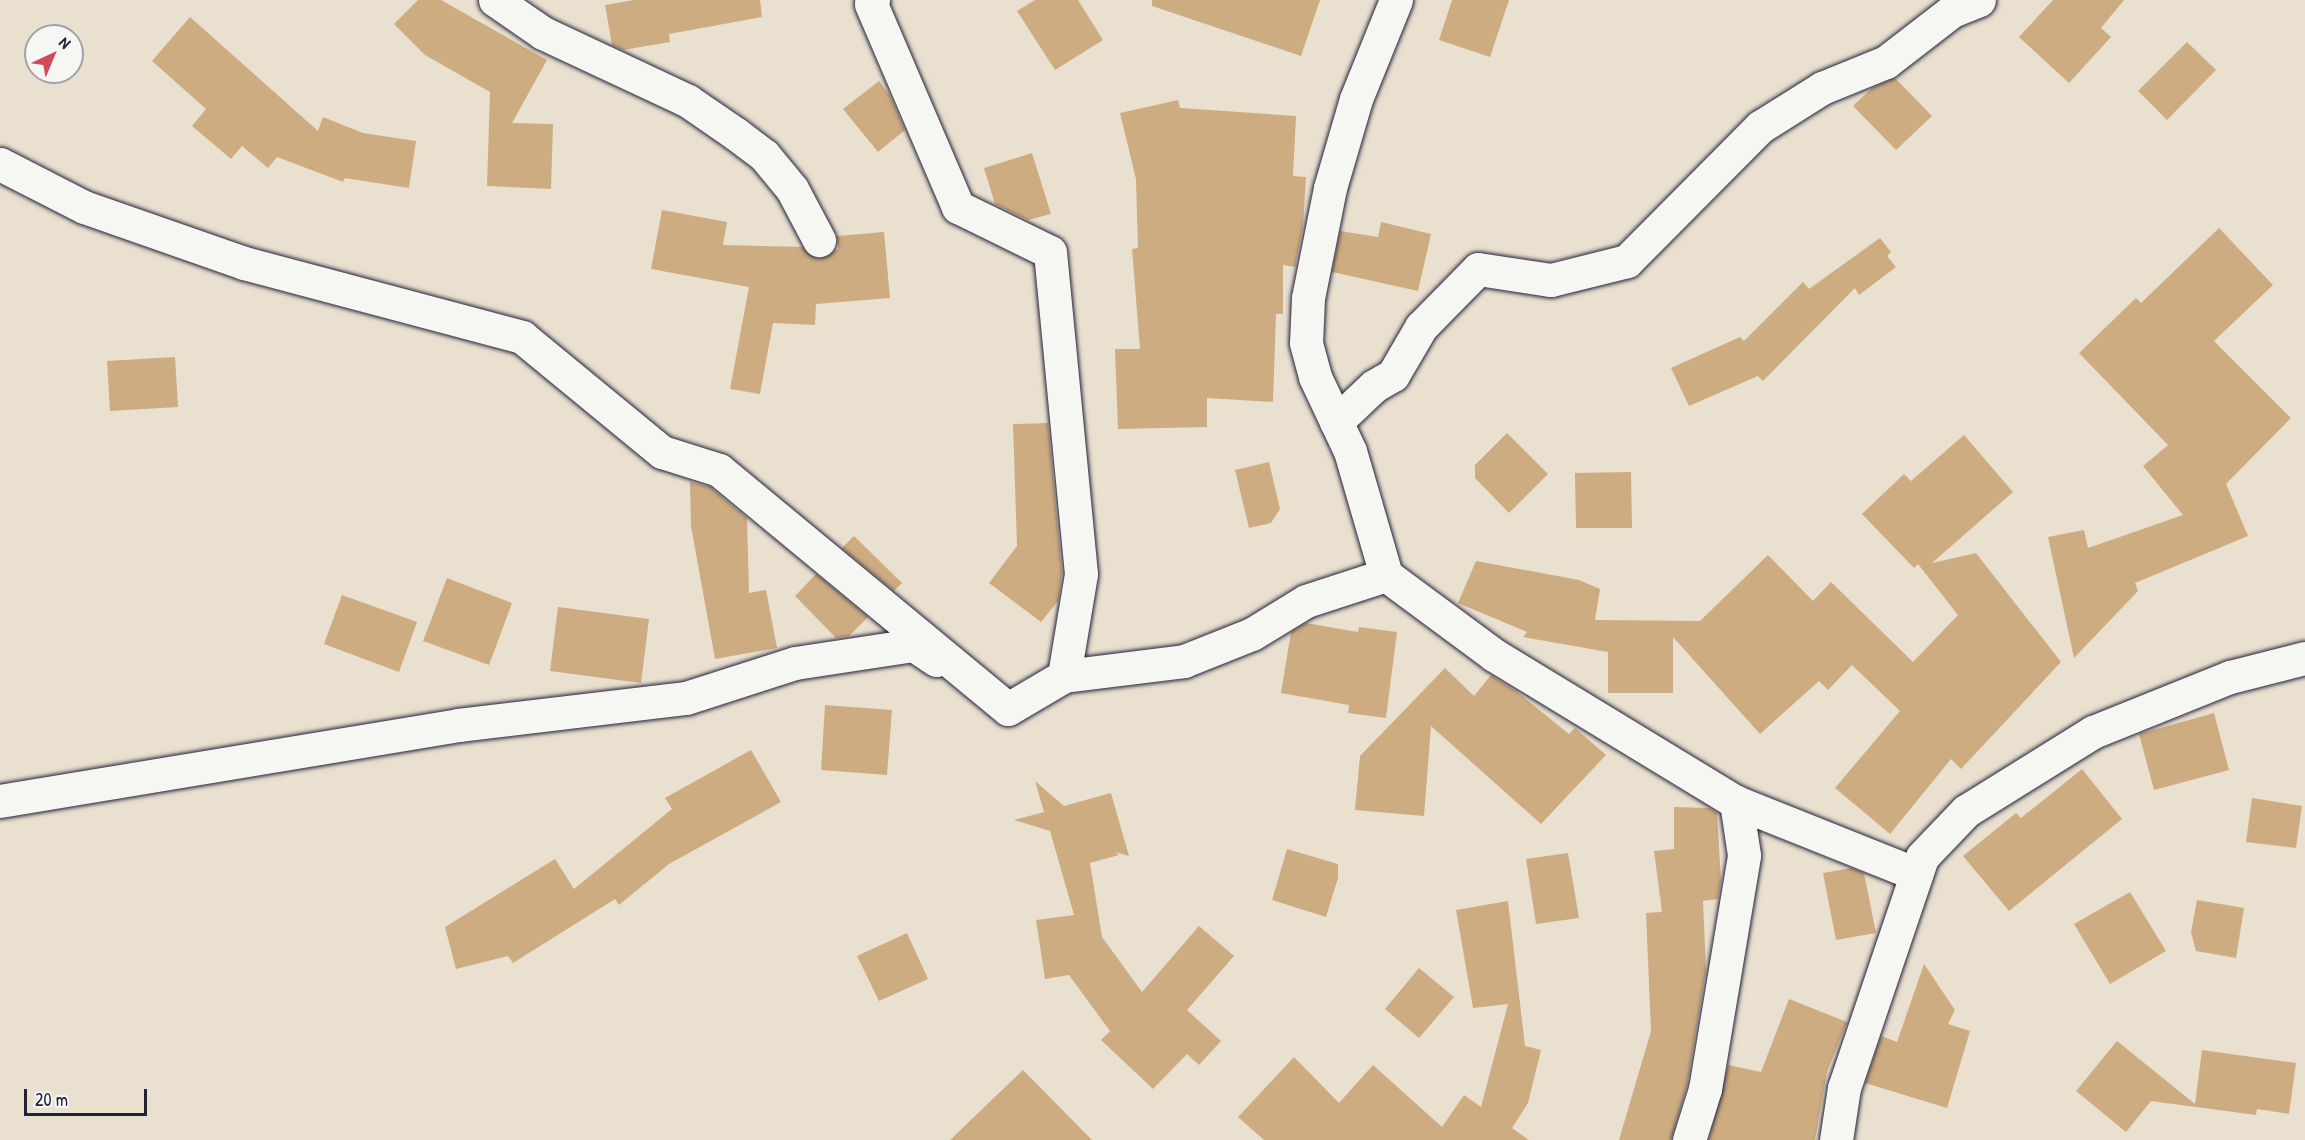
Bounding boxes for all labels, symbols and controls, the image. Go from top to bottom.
north arrow [24,24,84,84]
text: N [54,32,76,53]
scale bar [27,1077,150,1115]
text: 20 m [35,1087,68,1112]

